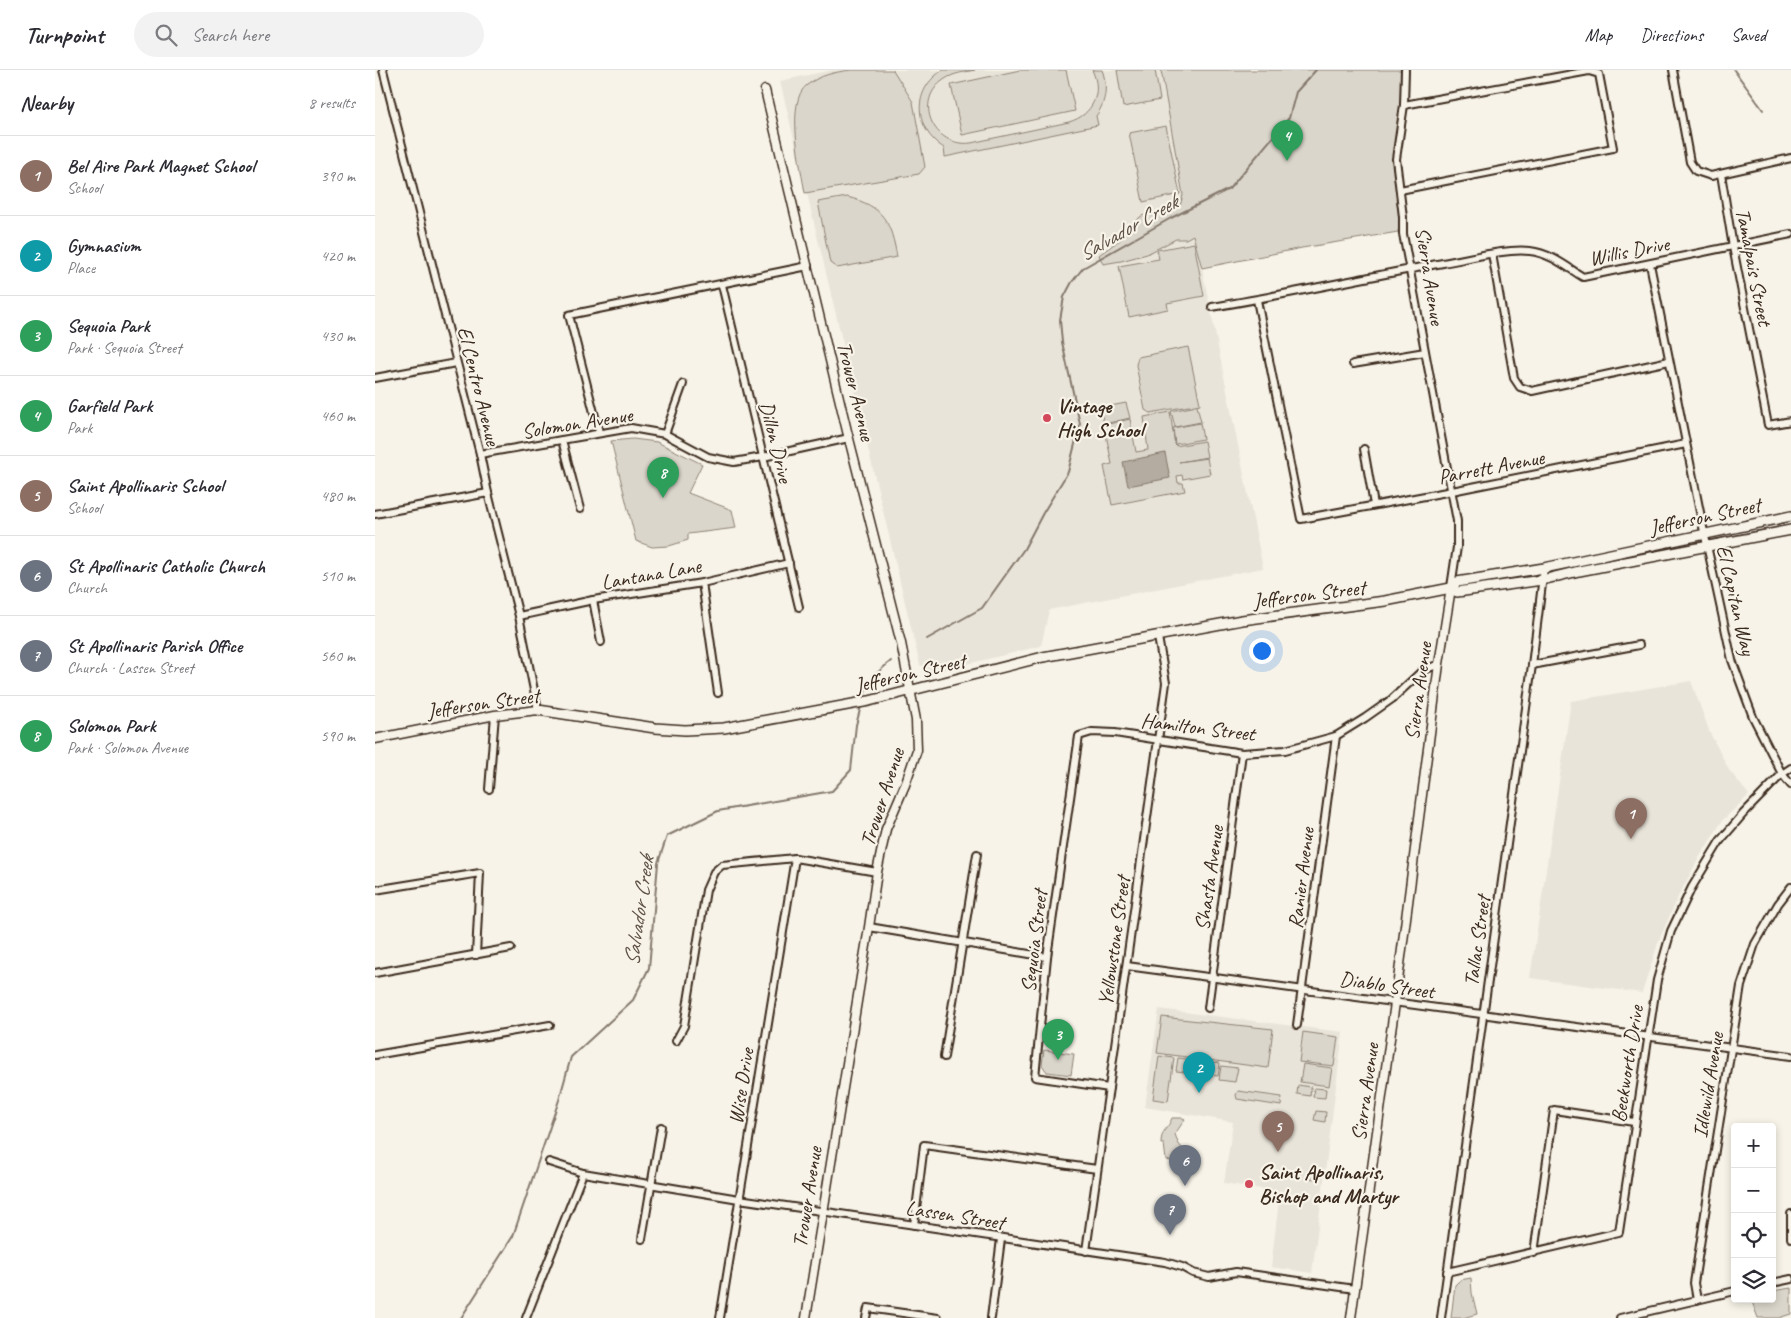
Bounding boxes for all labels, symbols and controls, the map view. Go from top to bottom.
search box [134,12,484,57]
text: Turnpoint [25,20,104,50]
icon: search [152,21,180,49]
text: Search here [192,23,269,47]
text: Map [1585,24,1612,46]
text: Directions [1640,24,1703,46]
text: Saved [1731,24,1766,46]
text: Nearby [20,90,73,116]
text: 8 results [308,93,355,113]
pin: 4 [1271,120,1303,161]
text: Bel Aire Park Magnet School [67,154,255,178]
text: 1 [32,166,40,186]
text: 390 m [321,166,355,186]
text: School [67,178,101,198]
water label: Salvador Creek [1073,186,1186,268]
street label: Tamalpais Street [1730,206,1778,330]
street label: Sierra Avenue [1409,225,1451,328]
street label: Willis Drive [1587,230,1673,271]
text: Gymnasium [67,234,141,258]
text: 2 [32,246,40,266]
text: 420 m [321,246,355,266]
text: Place [67,258,95,278]
text: Sequoia Park [67,314,150,338]
street label: El Centro Avenue [452,324,507,449]
text: 3 [32,326,40,346]
text: 430 m [321,326,355,346]
text: Park · Sequoia Street [67,338,182,358]
street label: Trower Avenue [831,339,881,445]
place label: Vintage High School [1057,393,1147,443]
text: Garfield Park [67,394,152,418]
street label: Dillon Drive [753,399,799,488]
street label: Solomon Avenue [520,401,635,445]
text: 4 [32,406,40,426]
text: 460 m [321,406,355,426]
marker: Vintage High School [1041,412,1053,424]
text: Park [67,418,92,438]
street label: Parrett Avenue [1436,444,1547,490]
pin: 8 [647,457,679,498]
text: Saint Apollinaris School [67,474,223,498]
text: 5 [33,486,39,506]
text: 480 m [321,486,355,506]
street label: Jefferson Street [1646,491,1766,541]
text: School [67,498,101,518]
street label: El Capitan Way [1711,542,1762,659]
street label: Lantana Lane [599,552,704,596]
text: St Apollinaris Catholic Church [67,554,265,578]
text: 6 [32,566,40,586]
text: 510 m [321,566,355,586]
street label: Jefferson Street [1250,574,1370,614]
text: Church [67,578,107,598]
text: St Apollinaris Parish Office [67,634,242,658]
your location [1249,638,1275,664]
street label: Sierra Avenue [1398,639,1438,742]
text: 7 [32,646,40,666]
text: 560 m [321,646,355,666]
street label: Jefferson Street [851,647,971,699]
text: Church · Lassen Street [67,658,194,678]
street label: Jefferson Street [424,682,544,724]
street label: Hamilton Street [1140,707,1258,747]
text: Solomon Park [67,714,156,738]
text: 8 [32,726,40,746]
text: 590 m [321,726,355,746]
text: Park · Solomon Avenue [67,738,188,758]
street label: Trower Avenue [854,744,910,849]
pin: 1 [1615,798,1647,839]
street label: Shasta Avenue [1189,823,1229,932]
street label: Ranier Avenue [1282,825,1320,930]
water label: Salvador Creek [617,851,661,968]
street label: Yellowstone Street [1092,872,1136,1007]
street label: Sequoia Street [1015,885,1054,994]
street label: Tallac Street [1458,891,1497,988]
street label: Diablo Street [1338,965,1438,1005]
street label: Beckworth Drive [1605,1003,1649,1124]
pin: 3 [1042,1019,1074,1060]
street label: Idlewild Avenue [1687,1029,1729,1140]
street label: Sierra Avenue [1345,1040,1385,1143]
street label: Wise Drive [722,1044,760,1126]
pin: 2 [1183,1052,1215,1093]
pin: 5 [1262,1111,1294,1152]
map controls [1731,1123,1776,1303]
button: + [1731,1123,1776,1168]
street label: Trower Avenue [786,1144,828,1249]
pin: 6 [1169,1145,1201,1186]
place label: Saint Apollinaris, Bishop and Martyr [1259,1159,1400,1210]
button: − [1731,1168,1776,1213]
marker: Saint Apollinaris, Bishop and Martyr [1243,1178,1255,1190]
street label: Lassen Street [904,1194,1009,1236]
pin: 7 [1154,1194,1186,1235]
button: locate [1731,1213,1776,1258]
button: layers [1731,1258,1776,1303]

